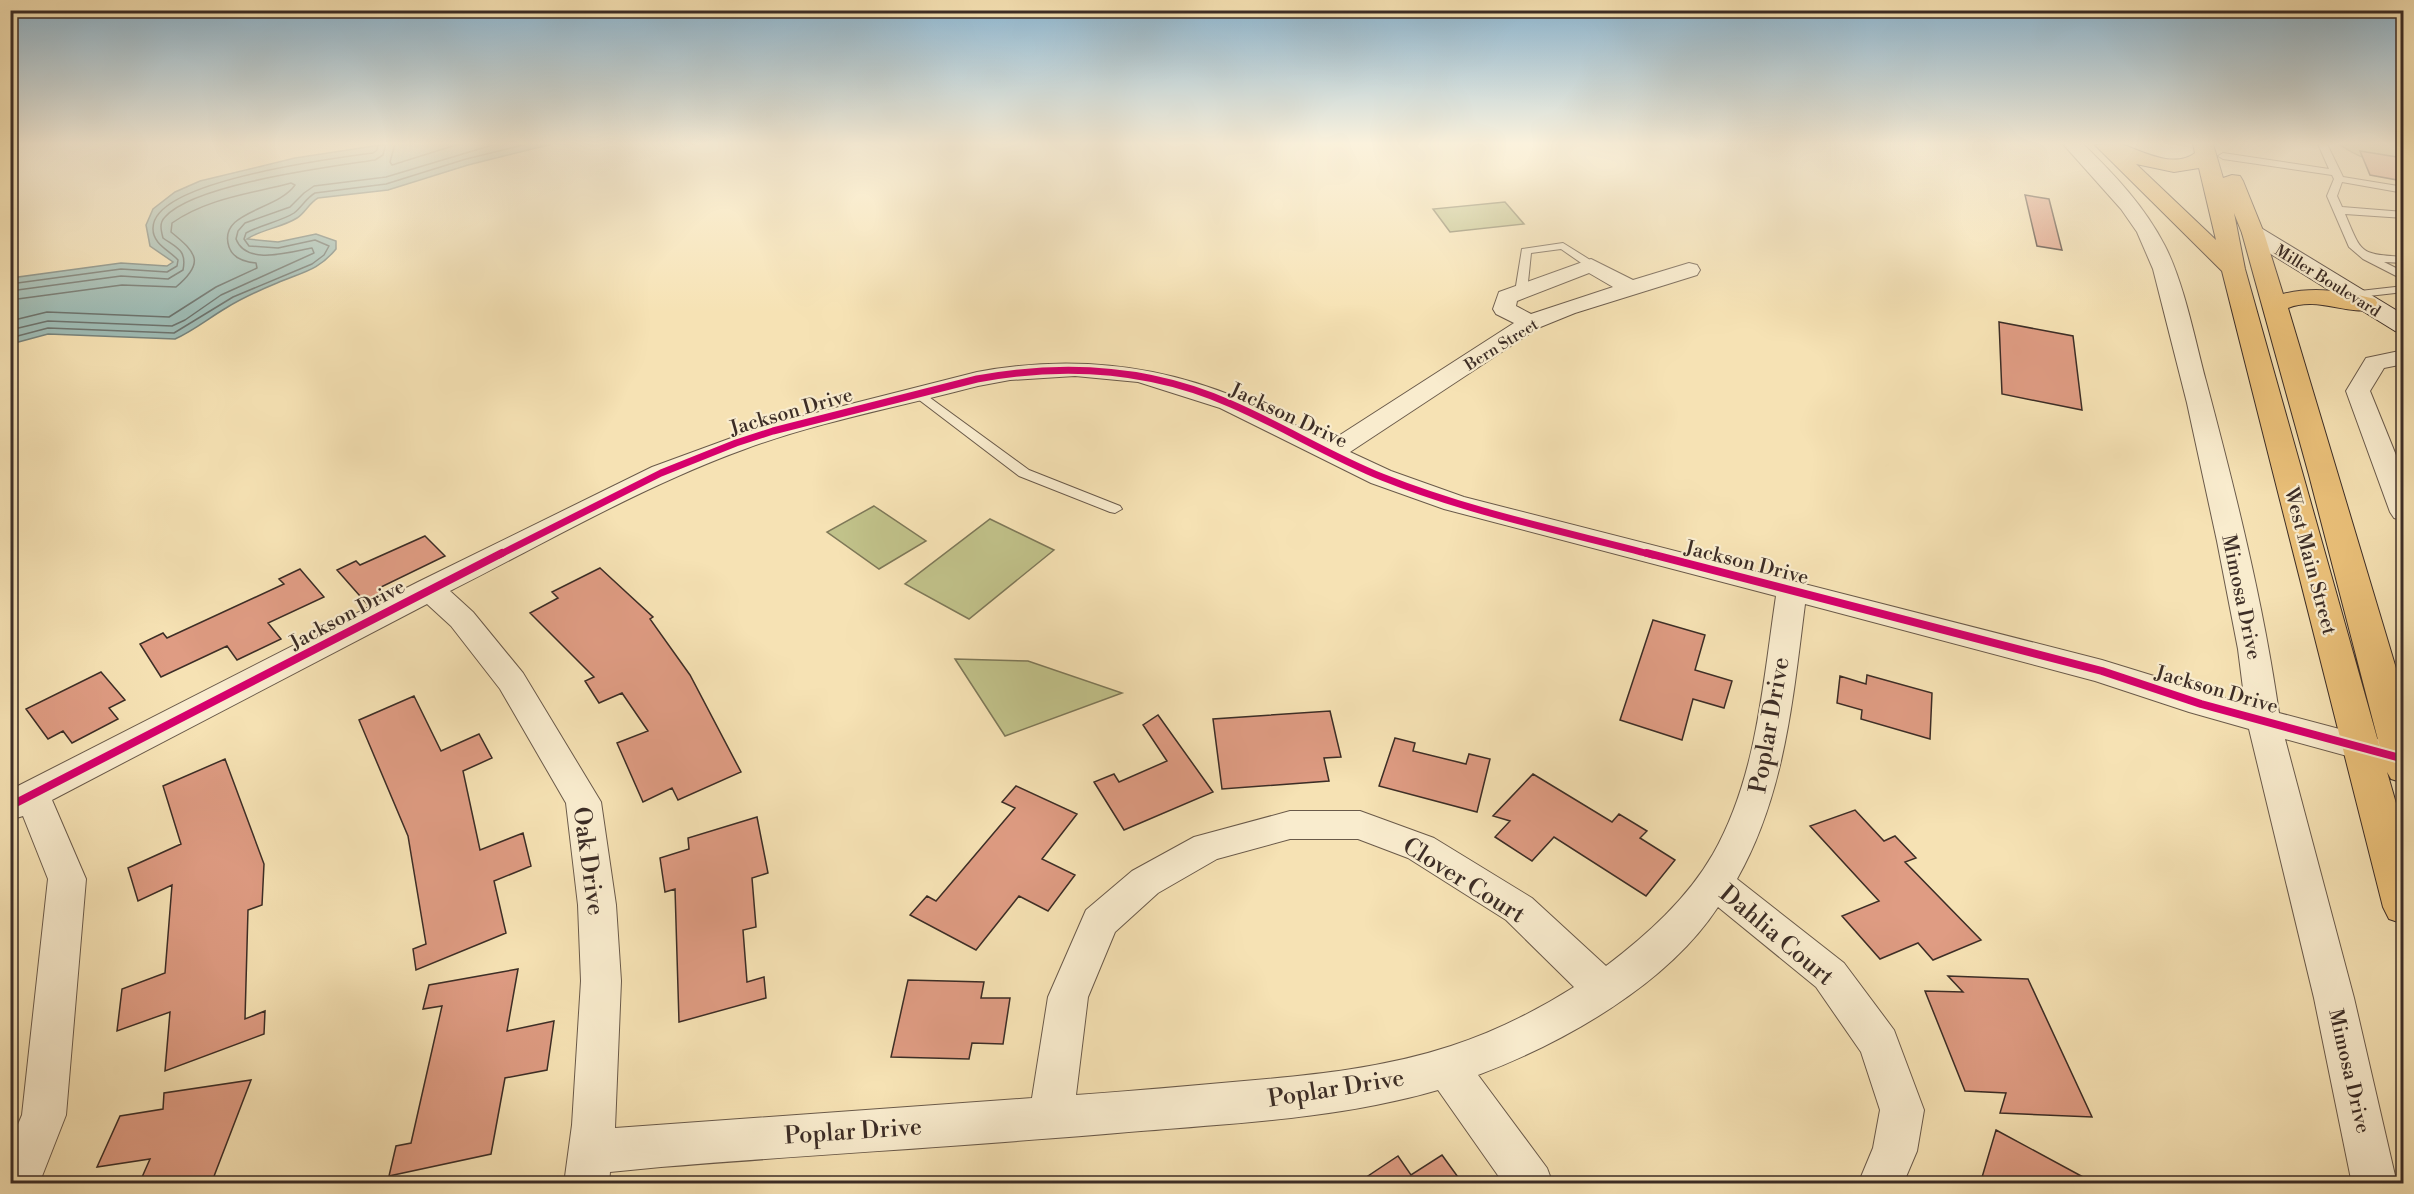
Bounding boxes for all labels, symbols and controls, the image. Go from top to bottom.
street label: Miller Boulevard [2271,240,2384,321]
street label: Bern Street [1460,314,1542,376]
street label: Jackson Drive [1225,378,1351,455]
street label: Jackson Drive [726,383,856,442]
street label: West Main Street [2278,484,2341,638]
street label: Mimosa Drive [2215,533,2266,662]
street label: Jackson Drive [1681,536,1811,591]
street label: Jackson Drive [285,574,410,657]
street label: Poplar Drive [1743,655,1797,796]
street label: Jackson Drive [2151,661,2281,720]
street label: Oak Drive [566,805,610,917]
street label: Clover Court [1397,831,1531,931]
street label: Dahlia Court [1713,879,1840,993]
street label: Mimosa Drive [2322,1007,2375,1136]
street label: Poplar Drive [1266,1063,1407,1115]
street label: Poplar Drive [783,1112,923,1152]

